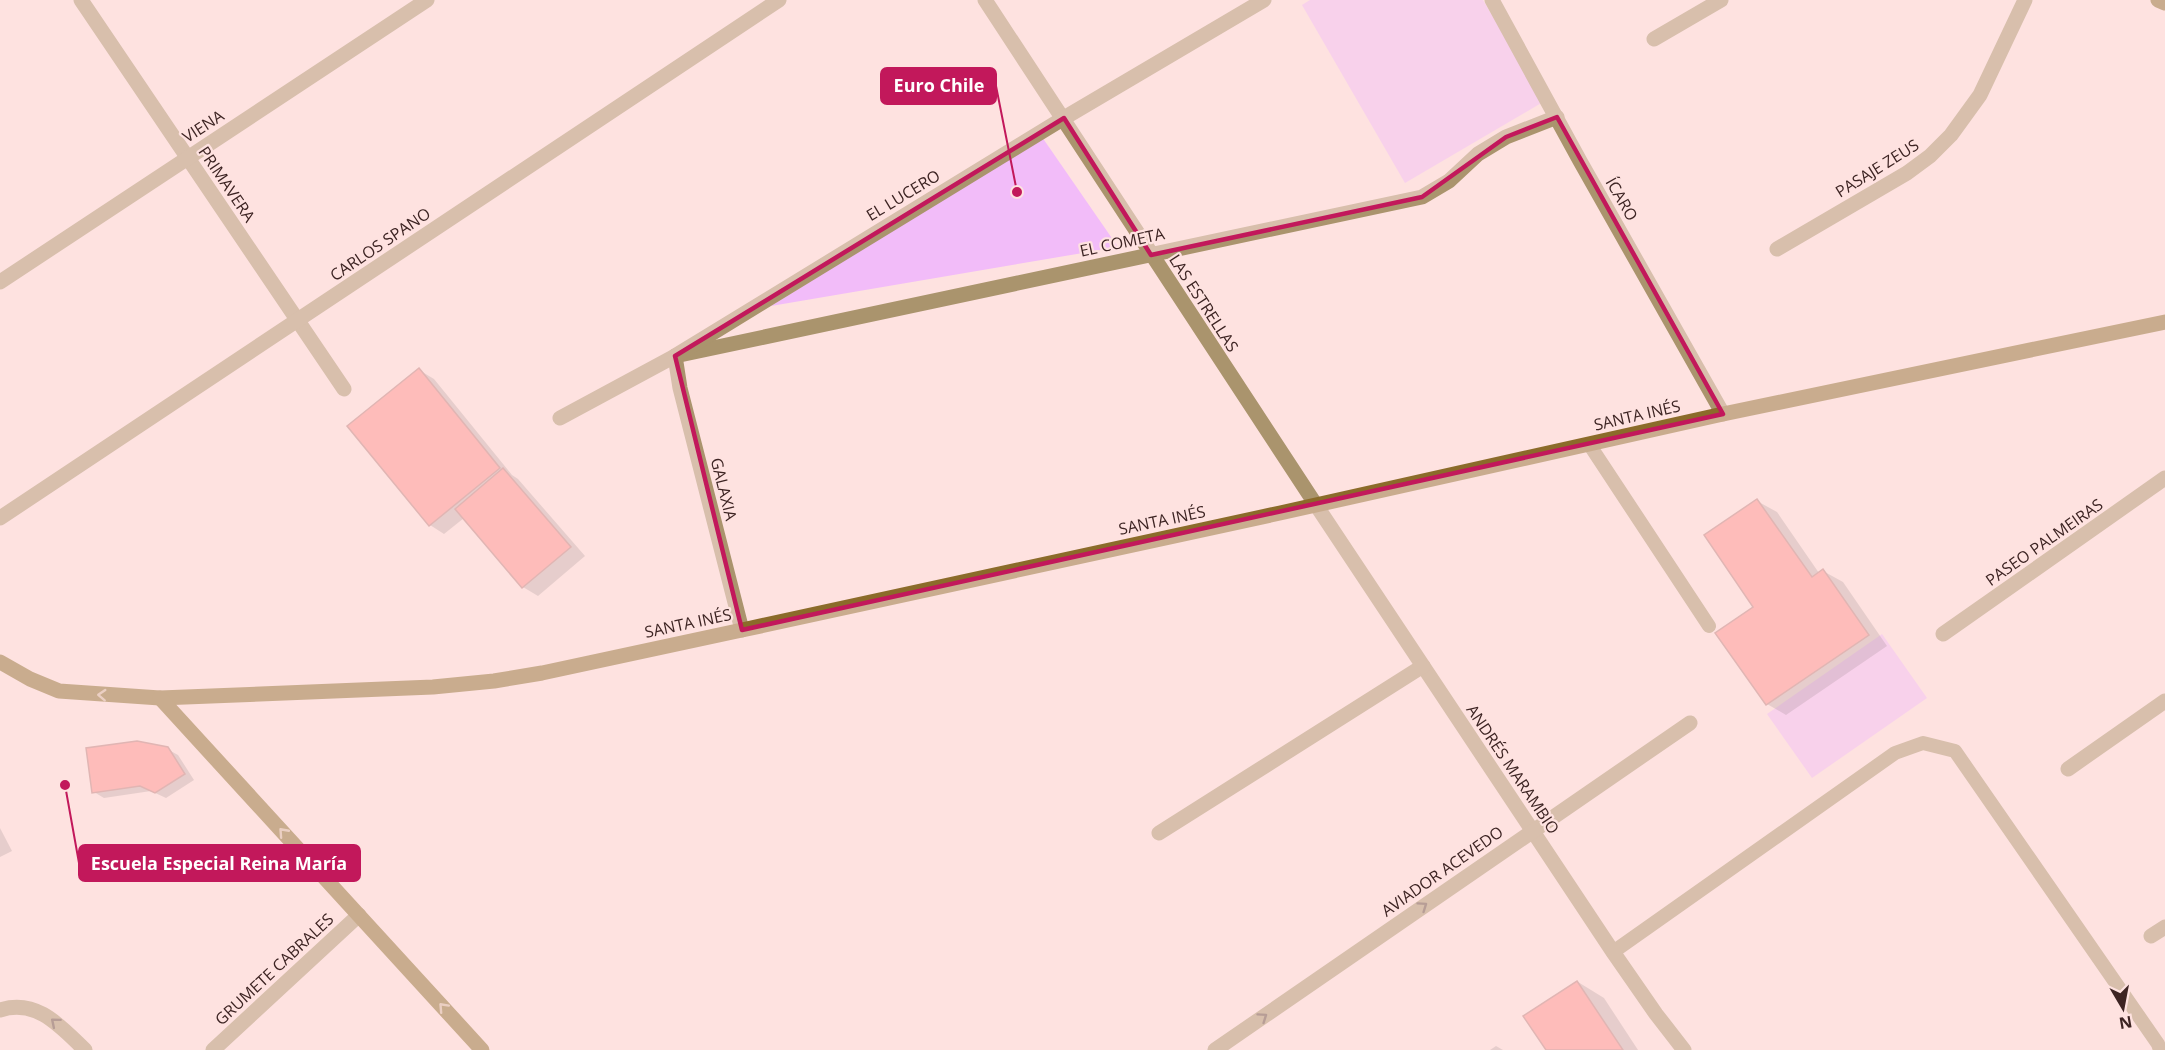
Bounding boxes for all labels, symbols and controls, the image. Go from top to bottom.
callout: Euro Chile [881,68,996,104]
text: Euro Chile [894,73,984,97]
street label: VIENA [178,104,229,147]
street label: PASAJE ZEUS [1831,134,1923,202]
street label: PRIMAVERA [194,142,261,227]
street label: EL LUCERO [862,164,944,226]
street label: ÍCARO [1601,173,1643,225]
street label: CARLOS SPANO [325,202,435,286]
street label: EL COMETA [1078,222,1167,262]
street label: LAS ESTRELLAS [1164,250,1244,356]
street label: SANTA INÉS [1592,394,1683,436]
street label: GALAXIA [706,455,743,524]
street label: PASEO PALMEIRAS [1981,493,2107,591]
street label: SANTA INÉS [1117,500,1208,540]
street label: SANTA INÉS [643,603,734,643]
one-way arrow [97,689,106,702]
street label: ANDRÉS MARAMBIO [1461,700,1565,838]
street label: AVIADOR ACEVEDO [1377,821,1507,921]
one-way arrow [279,828,290,839]
callout: Escuela Especial Reina María [79,845,360,881]
text: Escuela Especial Reina María [91,851,347,875]
one-way arrow [1417,902,1428,913]
street label: GRUMETE CABRALES [210,908,338,1030]
north arrow [2093,978,2153,1038]
one-way arrow [439,1003,450,1014]
text: N [2117,1011,2134,1035]
one-way arrow [1256,1013,1267,1024]
one-way arrow [51,1019,62,1030]

